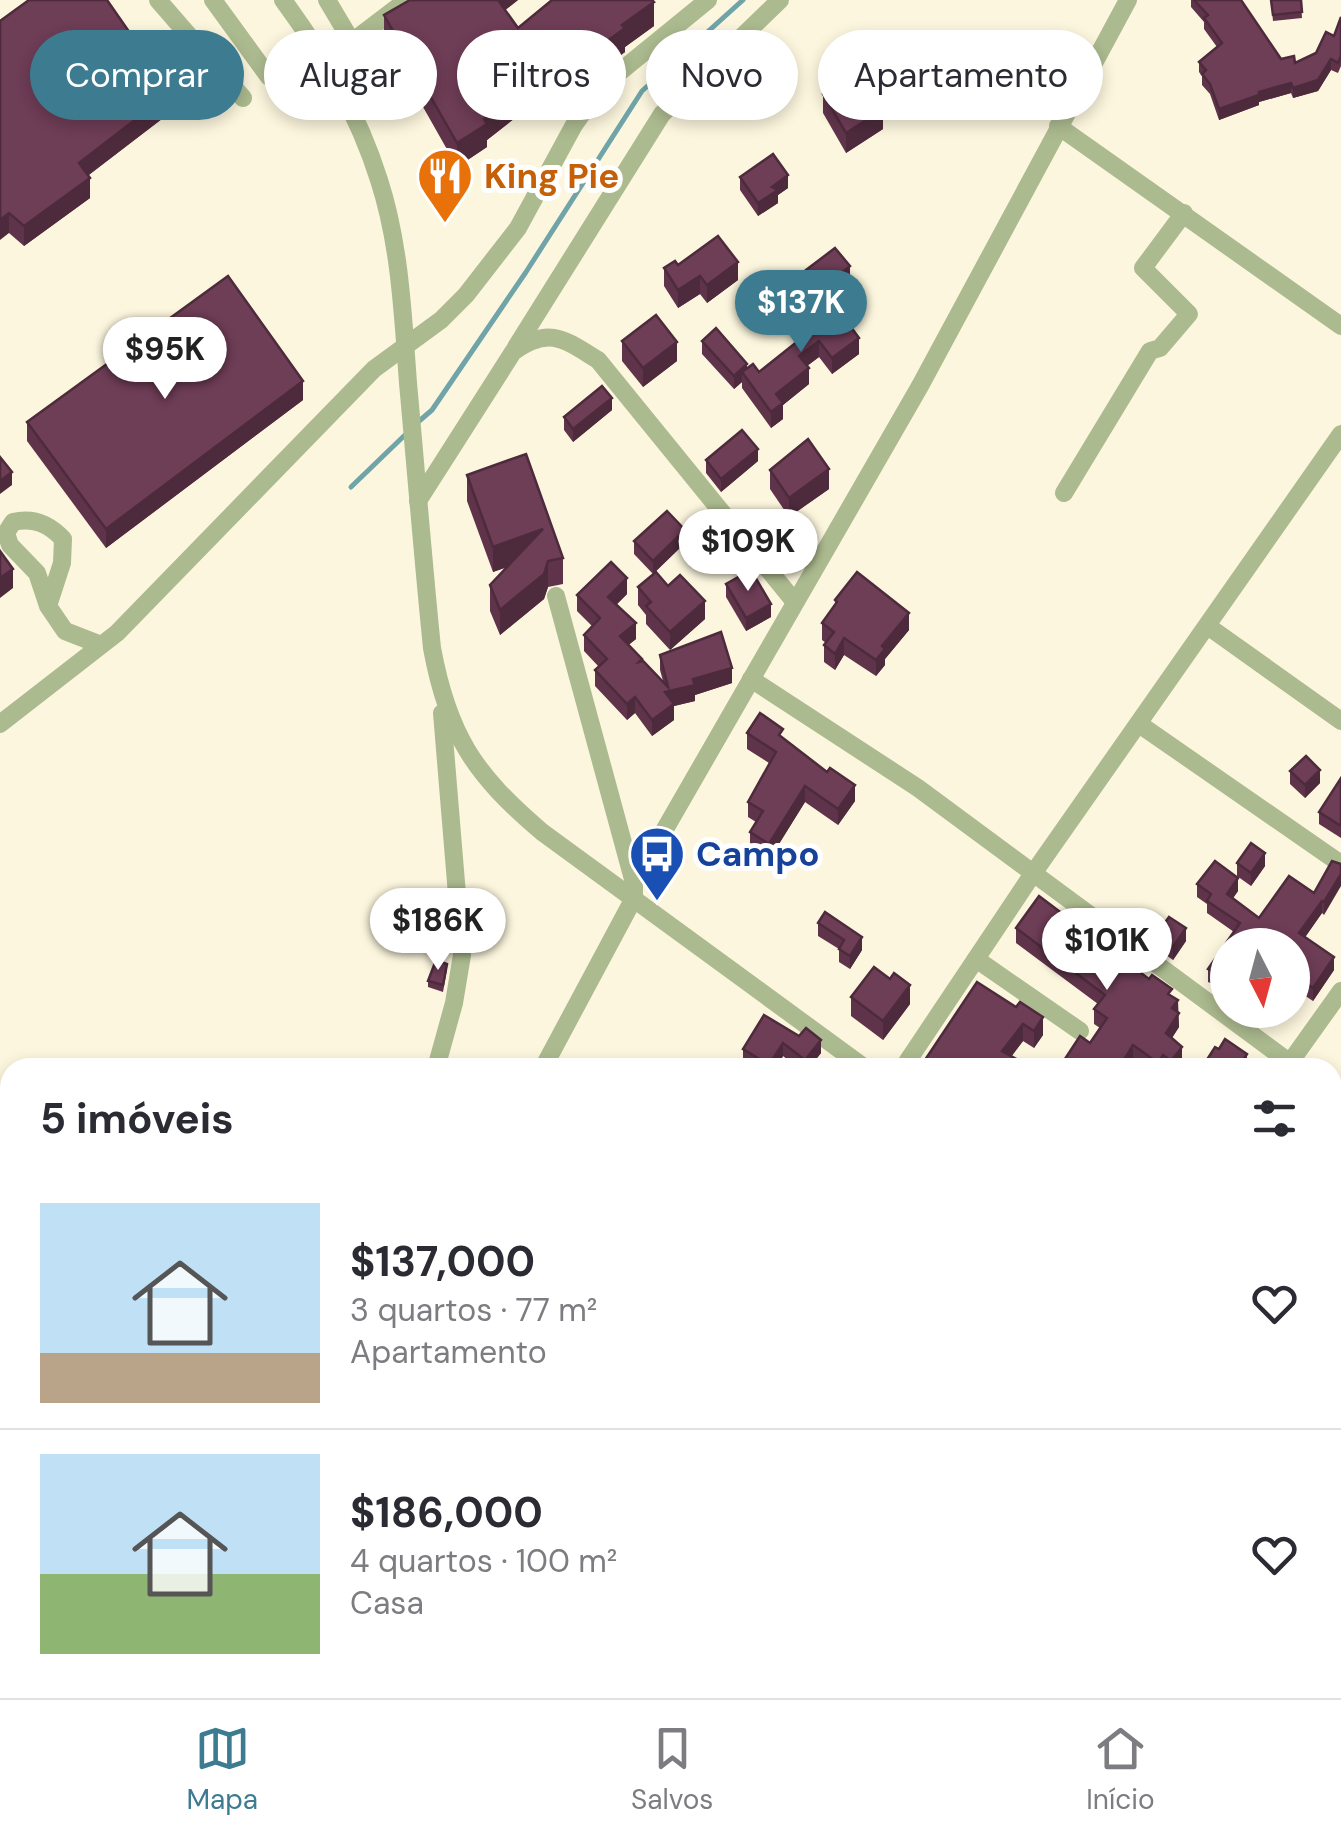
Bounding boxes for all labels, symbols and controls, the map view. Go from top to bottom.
chip: Comprar [30,30,244,120]
chip: Alugar [264,30,437,120]
chip: Filtros [457,30,626,120]
chip: Novo [646,30,798,120]
chip: Apartamento [818,30,1103,120]
restaurant icon: King Pie [415,146,475,225]
place label: King Pie [484,153,619,199]
pin: $137K [731,270,871,355]
text: $137K [757,281,845,323]
pin: $95K [106,317,224,402]
text: $95K [125,328,205,370]
pin: $109K [678,509,818,594]
text: $109K [701,520,795,562]
bus stop icon: Campo [627,824,687,903]
place label: Campo [696,831,820,877]
pin: $186K [368,888,508,973]
text: $186K [392,899,484,941]
pin: $101K [1037,908,1177,993]
text: $101K [1064,919,1150,961]
north arrow [1210,928,1310,1028]
map controls [1210,928,1310,1028]
text: 5 imóveis [40,1091,234,1146]
icon: filters [1247,1091,1302,1146]
text: $137,000 [350,1234,535,1289]
icon: home [120,1243,240,1363]
icon: heart [1247,1276,1302,1331]
text: 3 quartos · 77 m² [350,1289,597,1331]
text: Apartamento [350,1331,547,1373]
text: $186,000 [350,1485,543,1540]
icon: home [120,1494,240,1614]
icon: heart [1247,1527,1302,1582]
text: 4 quartos · 100 m² [350,1540,617,1582]
text: Casa [350,1582,424,1624]
tab: Mapa [186,1721,258,1818]
tab: Salvos [631,1721,713,1818]
tab: Início [1086,1721,1155,1818]

